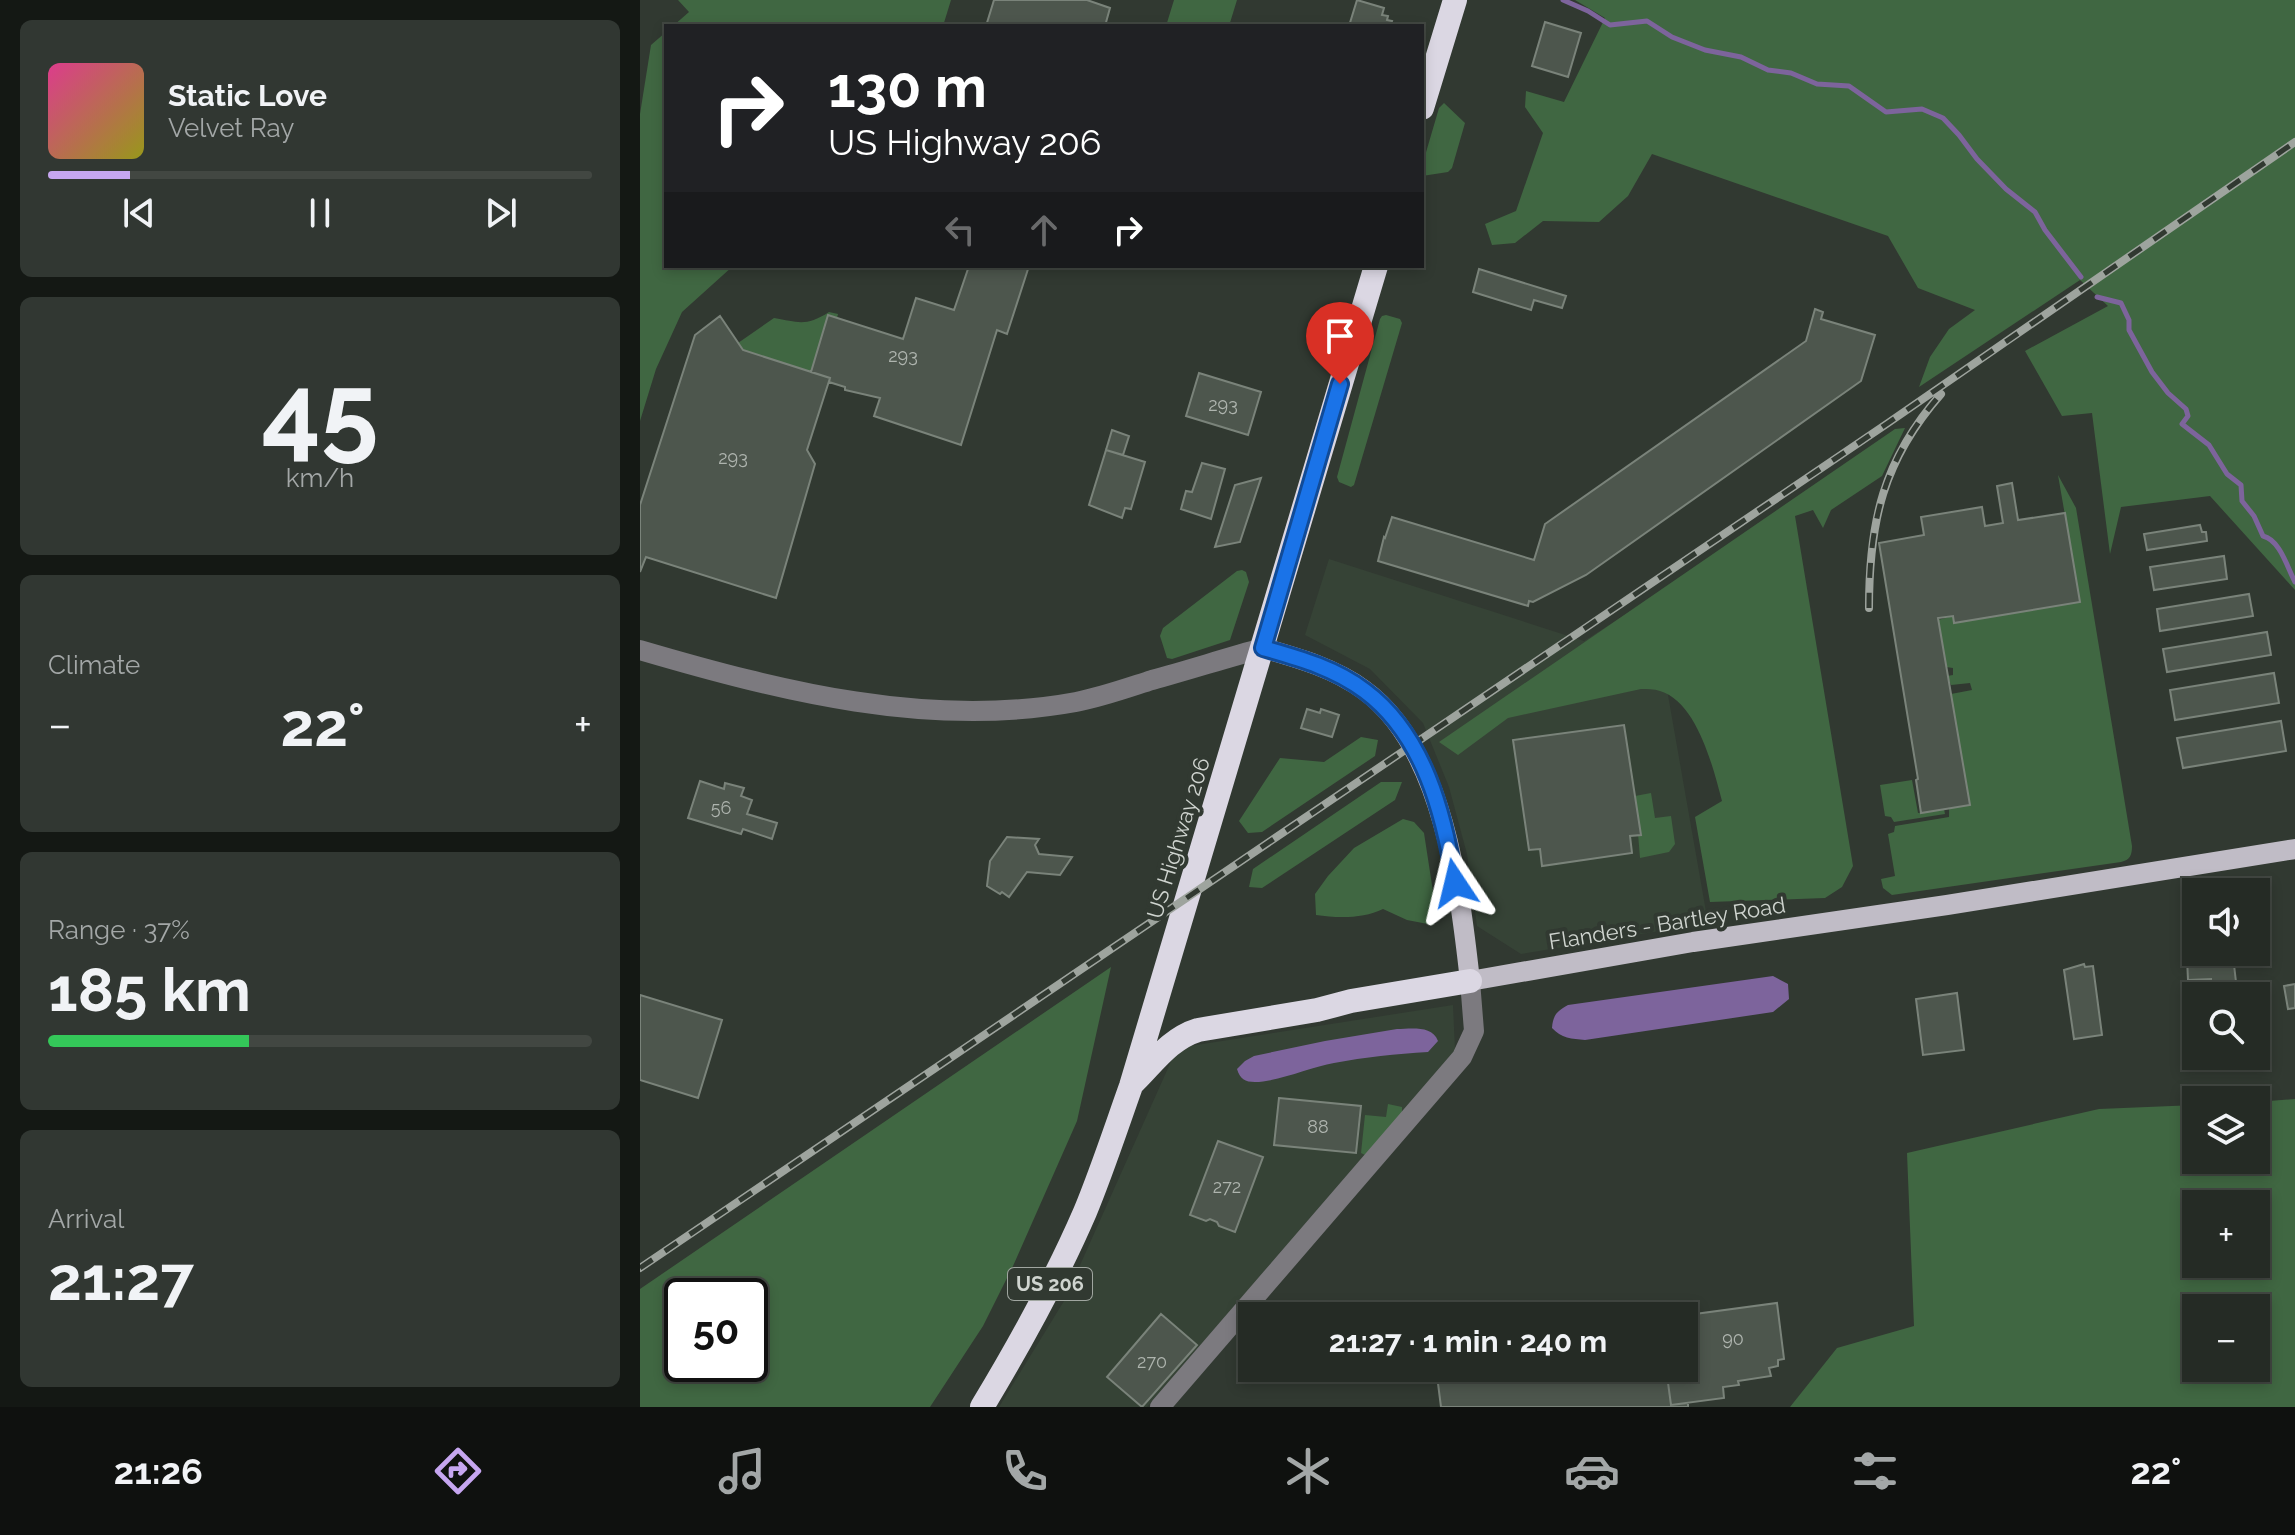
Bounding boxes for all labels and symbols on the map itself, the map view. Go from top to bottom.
pin [1306,302,1374,384]
house number: 293 [888,345,918,366]
house number: 293 [1208,394,1238,415]
house number: 293 [718,447,748,468]
street label: US Highway 206 [1141,754,1215,922]
house number: 56 [711,797,731,818]
position arrow [1413,841,1497,925]
street label: Flanders - Bartley Road [1547,891,1787,955]
house number: 88 [1307,1116,1329,1137]
house number: 272 [1213,1176,1241,1197]
road number: US 206 [1008,1268,1092,1300]
speed limit sign: 50 [664,1278,768,1382]
house number: 90 [1722,1328,1744,1349]
house number: 270 [1137,1351,1167,1372]

